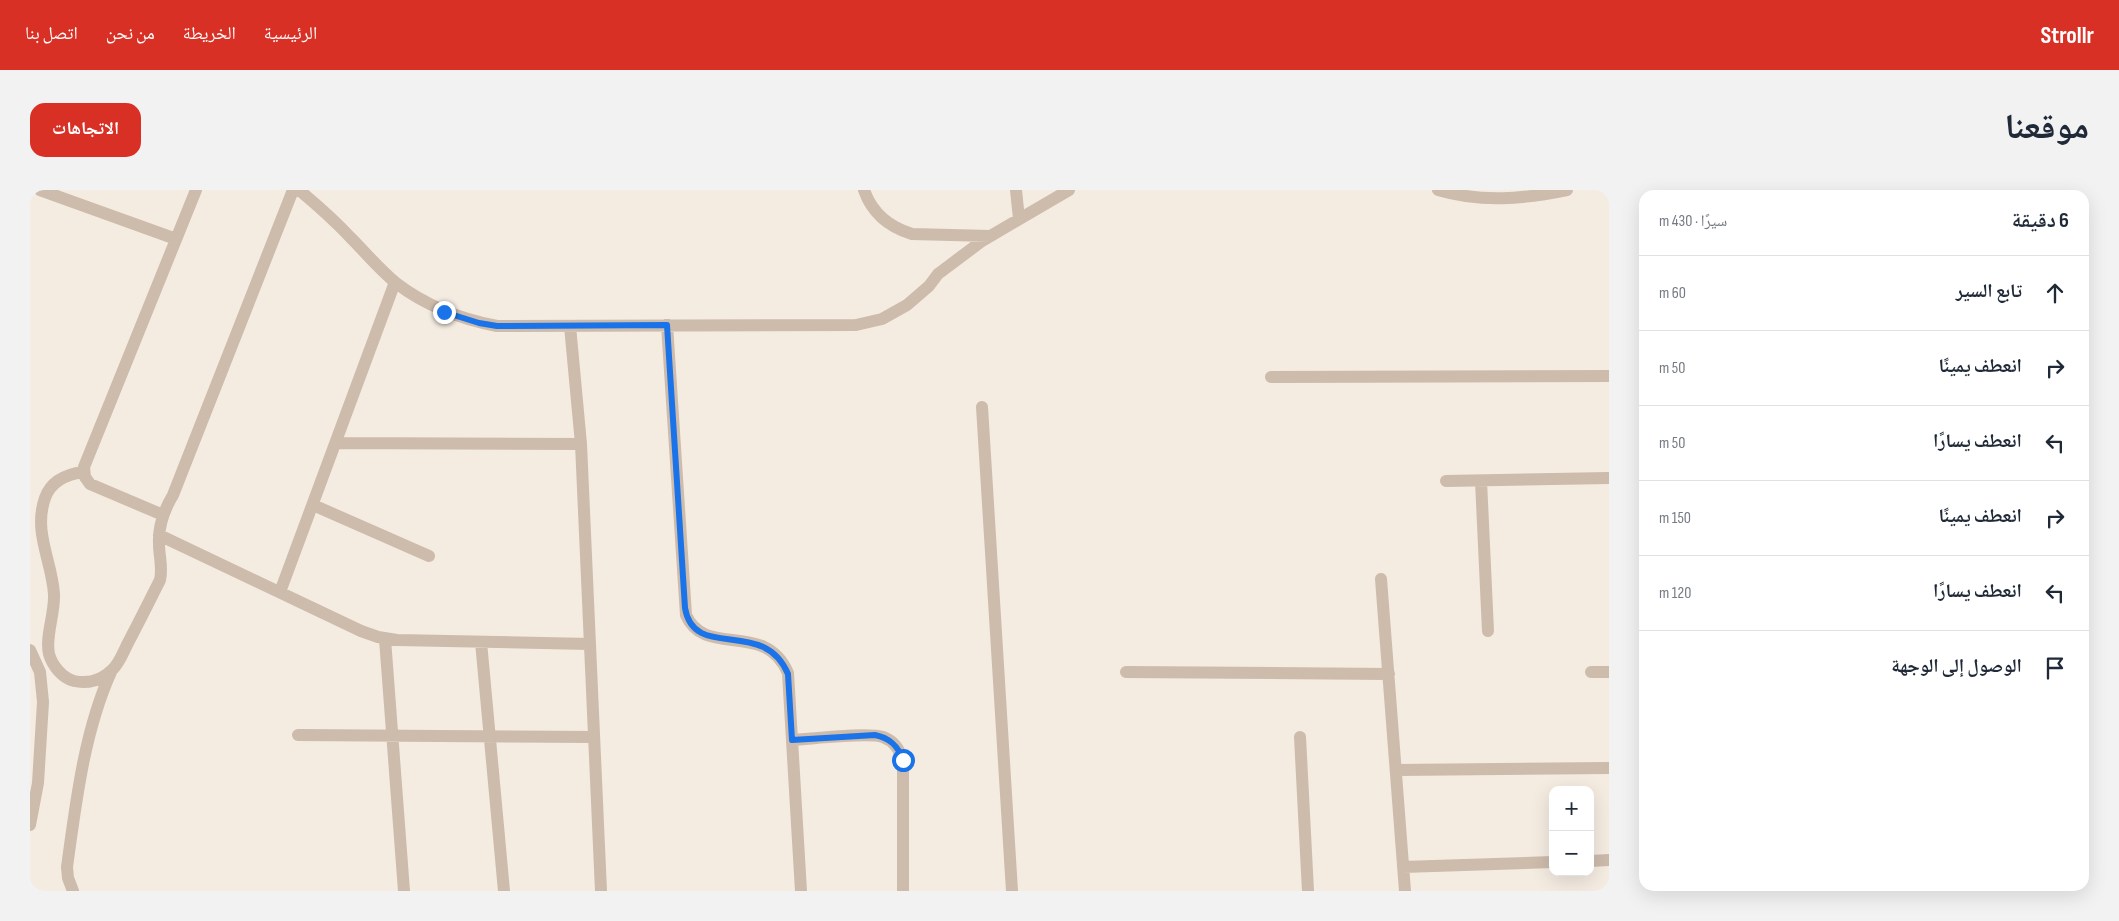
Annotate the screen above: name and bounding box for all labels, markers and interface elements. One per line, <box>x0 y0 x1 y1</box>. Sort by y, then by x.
text: Strollr <box>2040 21 2094 50</box>
text: اتصل بنا <box>25 23 78 44</box>
text: من نحن <box>106 23 155 44</box>
text: الخريطة <box>183 23 236 44</box>
text: الرئيسية <box>264 23 317 44</box>
button: الاتجاهات <box>30 103 141 157</box>
text: موقعنا <box>2004 106 2089 149</box>
text: 6 دقيقة <box>2012 208 2069 233</box>
text: سيرًا · 430 m <box>1659 212 1727 231</box>
icon: ahead <box>2041 279 2069 307</box>
text: تابع السير <box>1956 280 2022 303</box>
text: 60 m <box>1659 284 1686 303</box>
route end <box>433 301 456 324</box>
icon: right <box>2041 354 2069 382</box>
text: انعطف يمينًا <box>1938 355 2022 378</box>
text: 50 m <box>1659 359 1685 378</box>
icon: left <box>2041 429 2069 457</box>
text: انعطف يسارًا <box>1933 430 2022 453</box>
text: 50 m <box>1659 434 1685 453</box>
icon: right <box>2041 504 2069 532</box>
text: انعطف يمينًا <box>1938 505 2022 528</box>
text: 150 m <box>1659 509 1691 528</box>
icon: left <box>2041 579 2069 607</box>
text: انعطف يسارًا <box>1933 580 2022 603</box>
text: 120 m <box>1659 584 1691 603</box>
icon: arrive <box>2041 654 2069 682</box>
text: الوصول إلى الوجهة <box>1891 655 2022 678</box>
route start <box>892 749 915 772</box>
map controls <box>1549 786 1594 876</box>
button: + <box>1549 786 1594 831</box>
button: − <box>1549 831 1594 876</box>

